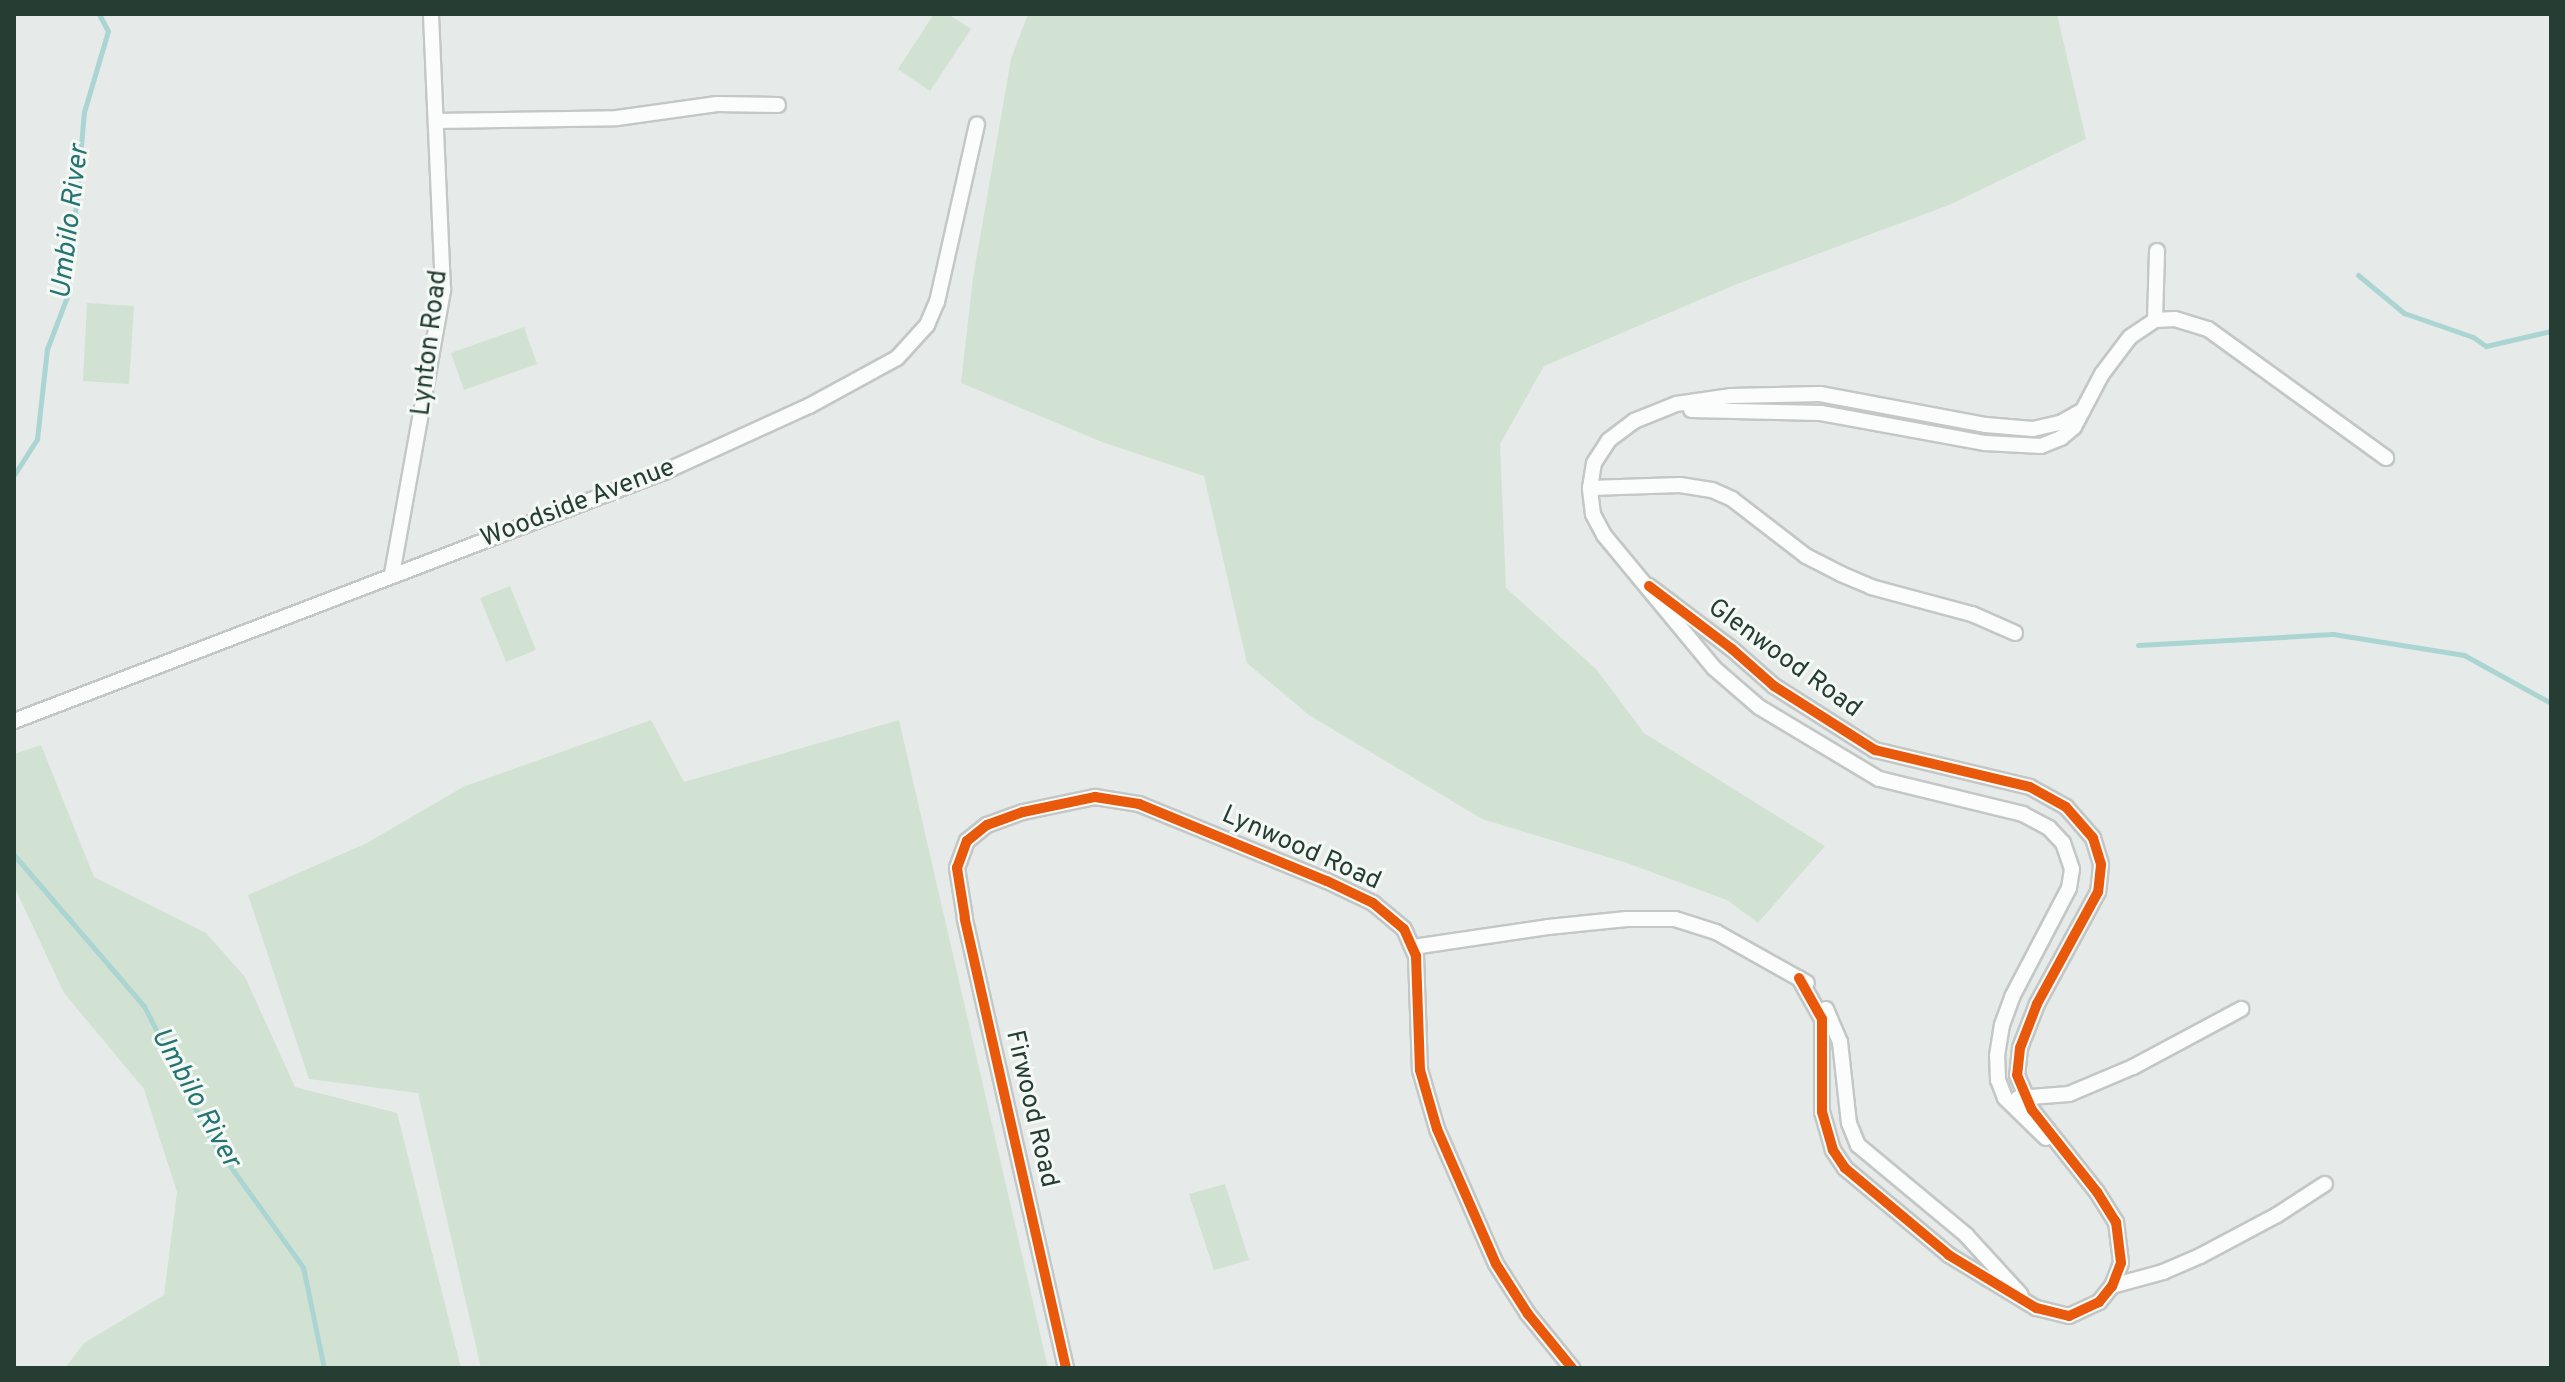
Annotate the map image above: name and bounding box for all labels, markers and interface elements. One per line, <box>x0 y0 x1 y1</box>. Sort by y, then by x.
water label: Umbilo River <box>45 143 97 301</box>
street label: Lynton Road <box>407 268 455 418</box>
street label: Woodside Avenue <box>476 452 680 556</box>
street label: Glenwood Road <box>1701 593 1867 725</box>
street label: Lynwood Road <box>1217 800 1385 898</box>
water label: Umbilo River <box>143 1022 247 1174</box>
street label: Firwood Road <box>998 1027 1064 1191</box>

